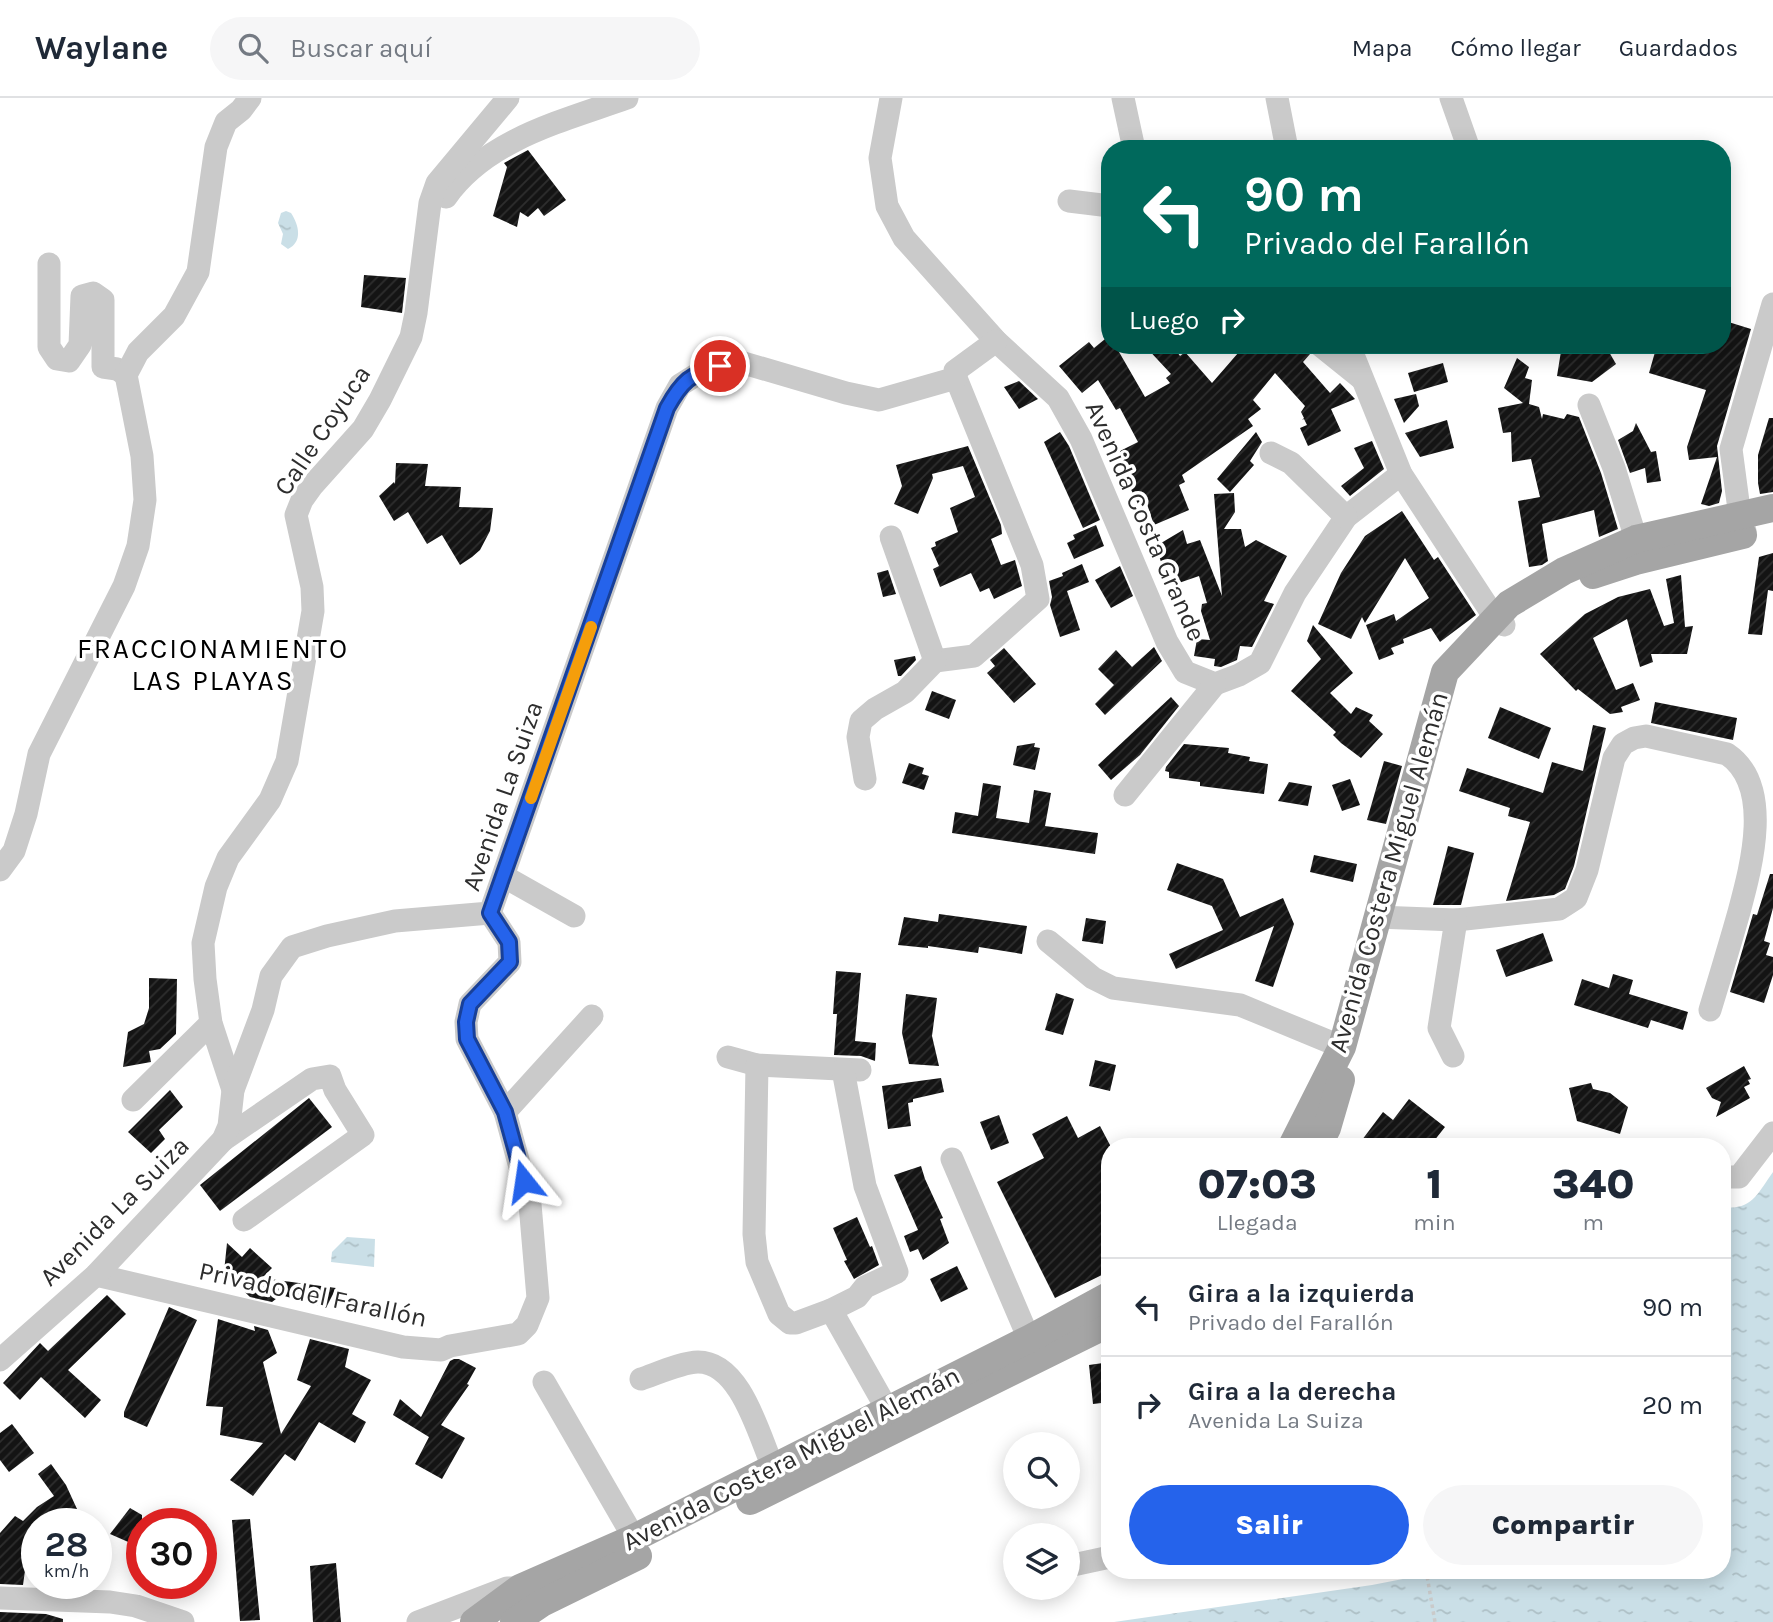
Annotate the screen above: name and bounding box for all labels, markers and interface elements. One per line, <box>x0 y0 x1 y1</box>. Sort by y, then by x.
search box <box>210 17 700 80</box>
text: Waylane <box>35 29 168 67</box>
icon: search <box>234 29 272 67</box>
text: Buscar aquí <box>290 33 432 64</box>
text: Mapa <box>1352 34 1412 62</box>
text: Cómo llegar <box>1450 34 1581 62</box>
text: Guardados <box>1619 34 1738 62</box>
text: 90 m <box>1244 166 1364 223</box>
icon: left <box>1129 168 1220 259</box>
text: Privado del Farallón <box>1244 225 1530 262</box>
icon: right <box>1213 301 1251 339</box>
text: Luego <box>1129 305 1199 336</box>
pin <box>690 336 750 396</box>
icon: arrive <box>701 347 739 385</box>
street label: Calle Coyuca <box>268 359 377 501</box>
street label: Avenida Costa Grande <box>1079 397 1212 646</box>
district label: FRACCIONAMIENTO LAS PLAYAS <box>77 632 349 697</box>
street label: Avenida Costera Miguel Alemán <box>1322 688 1455 1056</box>
street label: Avenida La Suiza <box>455 697 549 895</box>
street label: Avenida La Suiza <box>33 1130 196 1293</box>
position arrow <box>487 1144 561 1218</box>
text: 07:03 <box>1198 1159 1317 1209</box>
text: 1 <box>1426 1159 1443 1209</box>
text: 340 <box>1552 1159 1634 1209</box>
text: Llegada <box>1217 1209 1298 1236</box>
text: min <box>1413 1209 1456 1236</box>
text: m <box>1583 1209 1604 1236</box>
street label: Privado del Farallón <box>196 1255 430 1334</box>
text: Gira a la izquierda <box>1188 1278 1415 1309</box>
icon: left <box>1129 1288 1167 1326</box>
text: 90 m <box>1642 1292 1703 1323</box>
text: Privado del Farallón <box>1188 1309 1394 1336</box>
street label: Avenida Costera Miguel Alemán <box>618 1360 965 1557</box>
text: Gira a la derecha <box>1188 1376 1397 1407</box>
icon: right <box>1129 1386 1167 1424</box>
text: 20 m <box>1642 1390 1703 1421</box>
text: Avenida La Suiza <box>1188 1407 1364 1434</box>
map controls <box>1003 1432 1080 1600</box>
button: search <box>1003 1432 1080 1509</box>
button: Salir <box>1129 1485 1409 1565</box>
button: Compartir <box>1423 1485 1703 1565</box>
speed limit sign: 30 <box>126 1508 217 1599</box>
button: layers <box>1003 1523 1080 1600</box>
text: 28 <box>45 1524 88 1565</box>
text: km/h <box>44 1560 89 1582</box>

